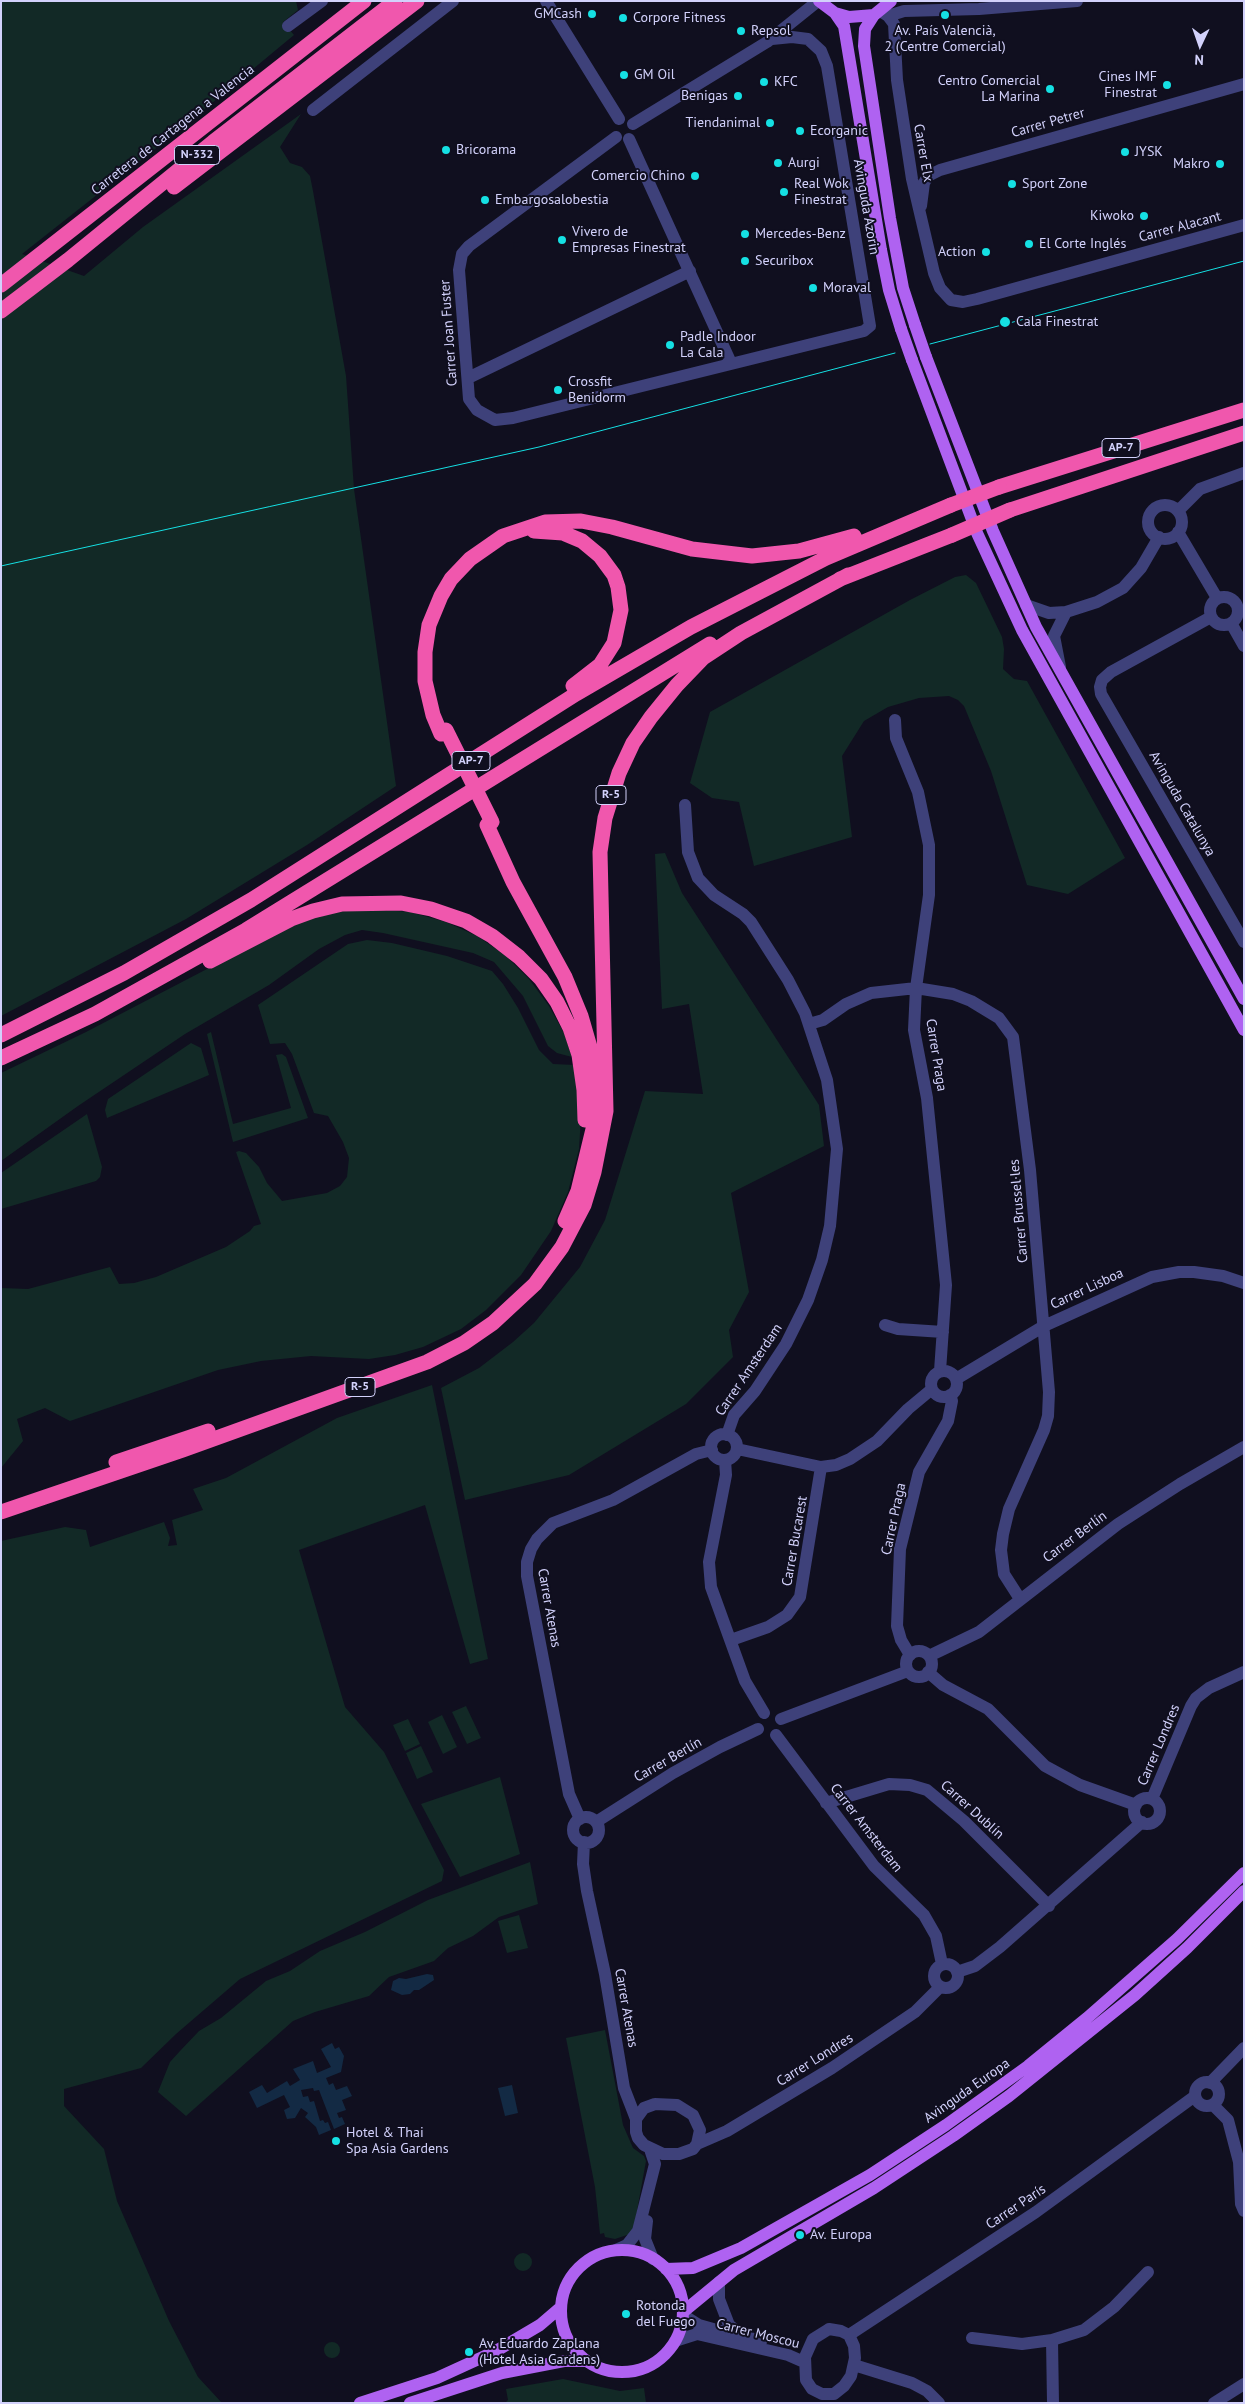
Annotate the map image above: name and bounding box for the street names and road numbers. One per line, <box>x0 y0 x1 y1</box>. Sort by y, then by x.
street label: Carretera de Cartagena a Valencia <box>88 61 258 199</box>
street label: Carrer Petrer <box>1009 105 1087 141</box>
street label: Carrer Elx <box>910 123 936 183</box>
road number: N-332 <box>174 146 220 164</box>
street label: Avinguda Azorin <box>849 158 883 256</box>
street label: Carrer Alacant <box>1137 208 1223 246</box>
street label: Carrer Joan Fuster <box>437 279 461 387</box>
road number: AP-7 <box>1102 438 1140 458</box>
street label: Avinguda Catalunya <box>1145 749 1219 859</box>
road number: AP-7 <box>452 751 490 770</box>
road number: R-5 <box>596 786 626 804</box>
street label: Carrer Praga <box>922 1017 950 1093</box>
street label: Carrer Brussel·les <box>1006 1158 1032 1264</box>
street label: Carrer Lisboa <box>1048 1265 1126 1313</box>
street label: Carrer Amsterdam <box>712 1321 786 1419</box>
road number: R-5 <box>345 1378 375 1396</box>
street label: Carrer Praga <box>878 1481 910 1557</box>
street label: Carrer Bucarest <box>779 1495 811 1587</box>
street label: Carrer Berlín <box>1040 1508 1110 1566</box>
street label: Carrer Atenas <box>534 1567 564 1649</box>
street label: Carrer Londres <box>1134 1702 1184 1788</box>
street label: Carrer Berlín <box>631 1734 705 1786</box>
street label: Carrer Dublín <box>937 1777 1007 1843</box>
street label: Carrer Amsterdam <box>826 1780 906 1876</box>
street label: Carrer Atenas <box>611 1967 641 2049</box>
street label: Carrer Londres <box>774 2030 856 2090</box>
street label: Avinguda Europa <box>921 2055 1013 2127</box>
street label: Carrer París <box>983 2181 1049 2233</box>
street label: Carrer Moscou <box>715 2316 801 2352</box>

